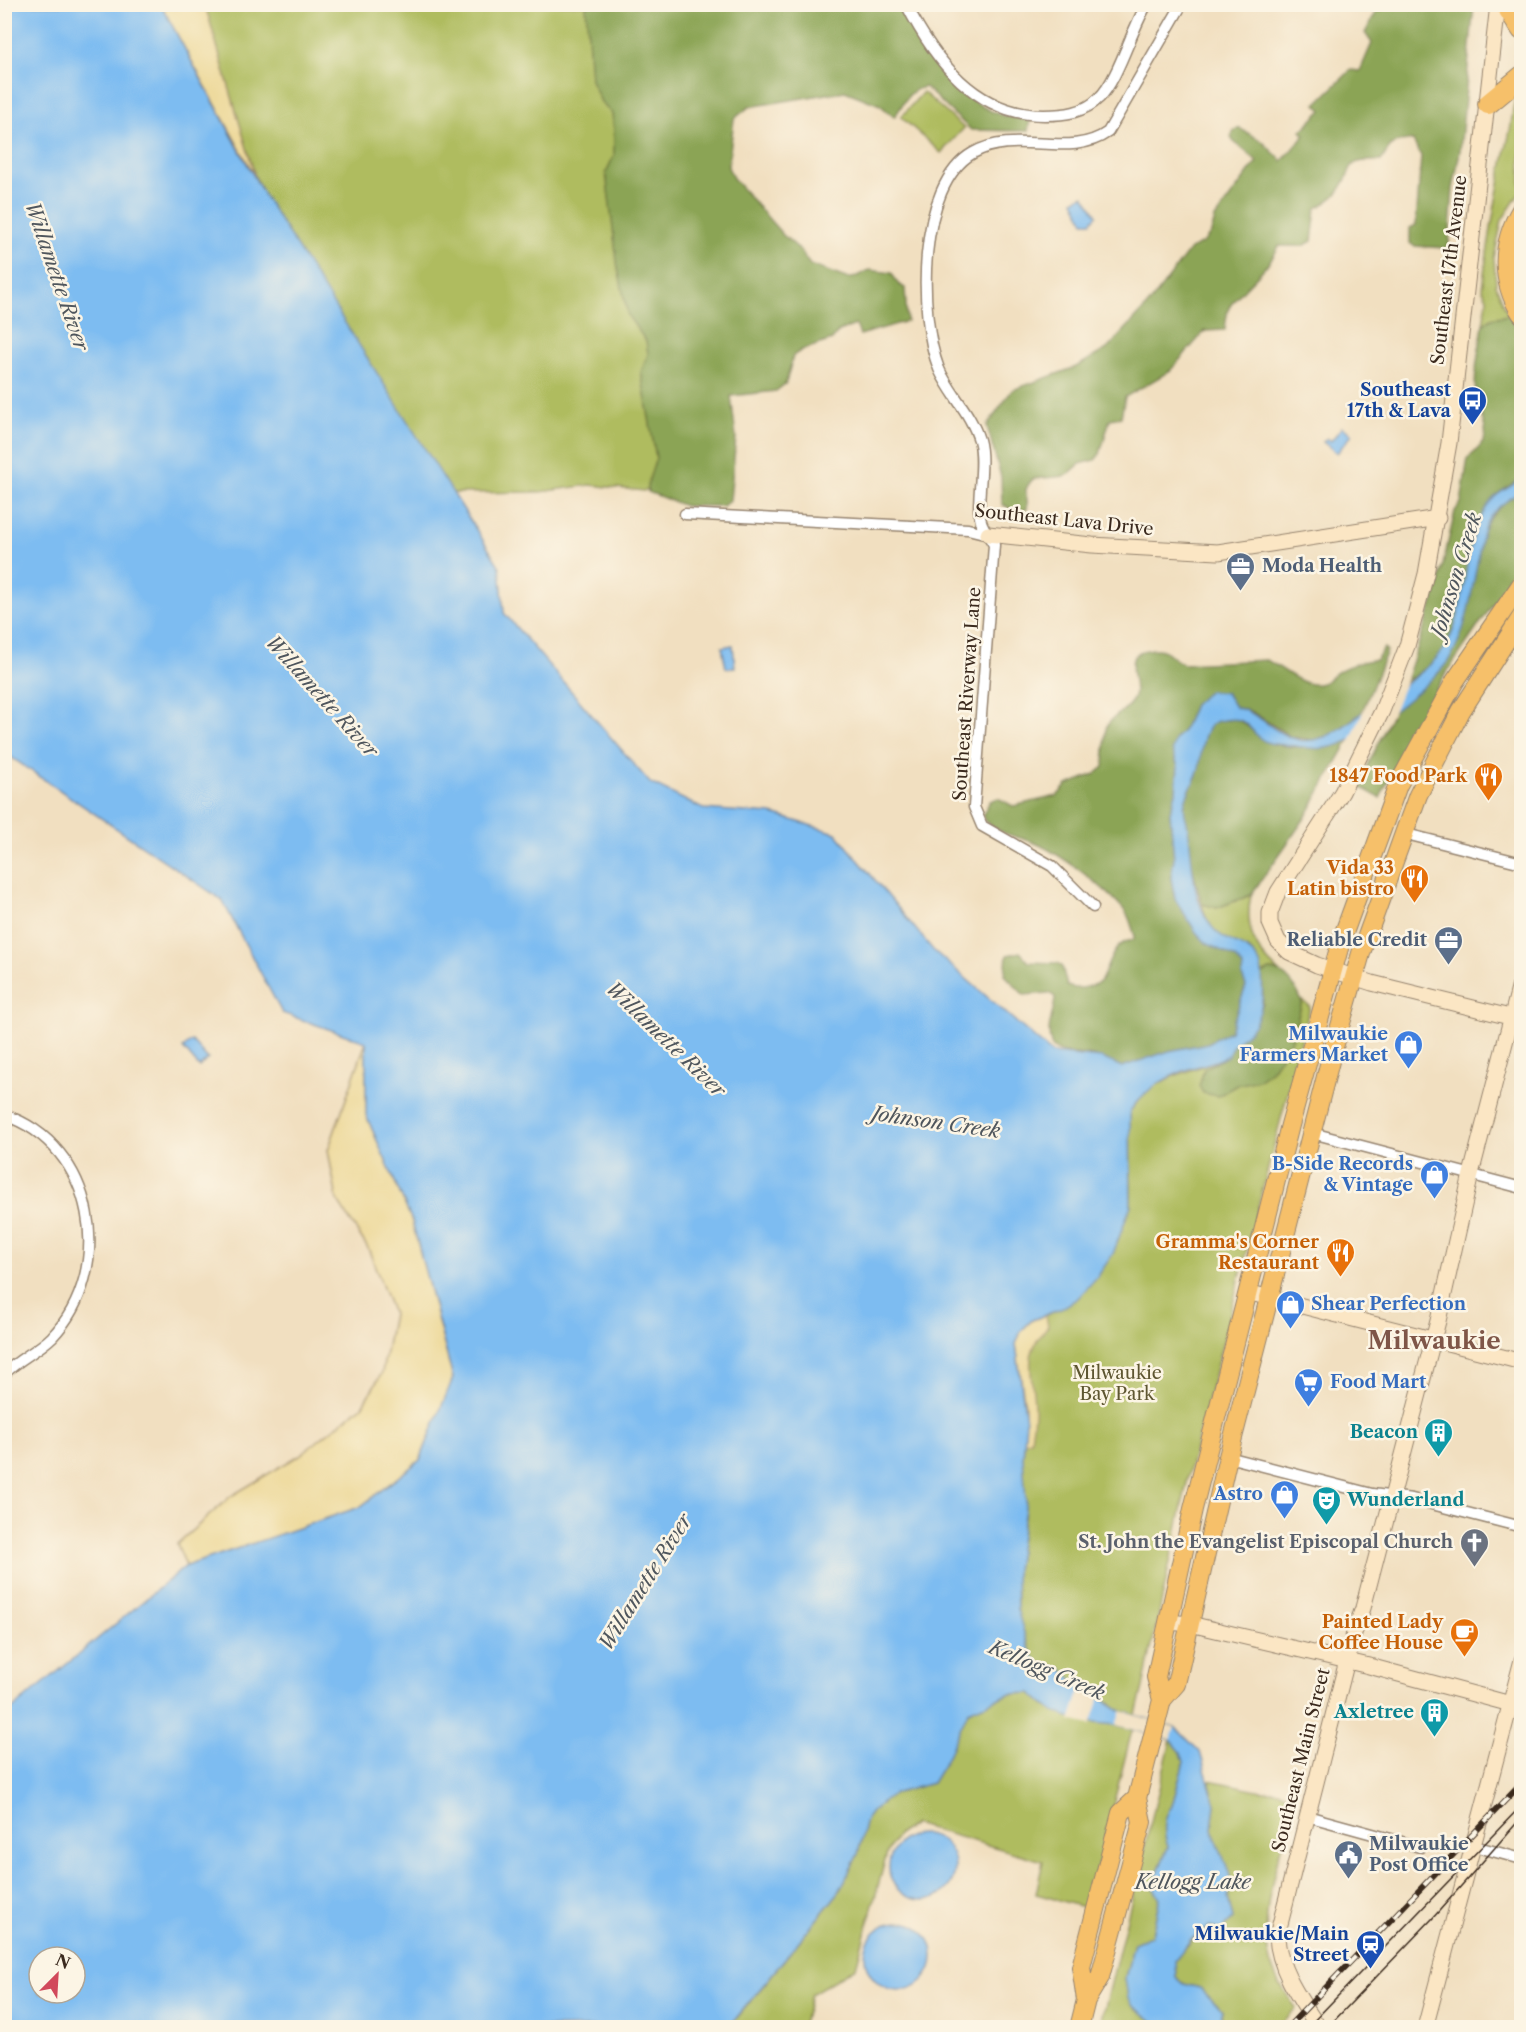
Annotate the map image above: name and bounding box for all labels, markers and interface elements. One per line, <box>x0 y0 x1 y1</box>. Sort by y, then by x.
street label: Southeast 17th Avenue <box>1426 174 1472 366</box>
water label: Willamette River <box>20 198 94 355</box>
place label: Southeast 17th & Lava <box>1347 379 1452 422</box>
bus stop icon: Southeast 17th & Lava <box>1456 384 1488 426</box>
street label: Southeast Lava Drive <box>973 500 1155 540</box>
water label: Johnson Creek <box>1424 509 1487 646</box>
office icon: Moda Health <box>1225 550 1257 592</box>
place label: Moda Health <box>1262 555 1383 577</box>
street label: Southeast Riverway Lane <box>949 586 985 802</box>
water label: Willamette River <box>261 630 384 763</box>
restaurant icon: 1847 Food Park <box>1472 760 1504 802</box>
place label: 1847 Food Park <box>1329 765 1468 787</box>
place label: Vida 33 Latin bistro <box>1287 857 1394 900</box>
restaurant icon: Vida 33 Latin bistro <box>1399 862 1431 904</box>
office icon: Reliable Credit <box>1432 924 1464 966</box>
place label: Reliable Credit <box>1287 929 1428 951</box>
water label: Willamette River <box>601 976 732 1103</box>
place label: Milwaukie Farmers Market <box>1239 1023 1389 1066</box>
shop icon: Milwaukie Farmers Market <box>1393 1028 1425 1070</box>
water label: Johnson Creek <box>864 1100 1002 1143</box>
place label: B-Side Records & Vintage <box>1272 1153 1413 1196</box>
shop icon: B-Side Records & Vintage <box>1418 1158 1450 1200</box>
place label: Gramma's Corner Restaurant <box>1155 1231 1320 1274</box>
restaurant icon: Gramma's Corner Restaurant <box>1324 1236 1356 1278</box>
shop icon: Shear Perfection <box>1274 1288 1306 1330</box>
place label: Shear Perfection <box>1311 1293 1467 1315</box>
district label: Milwaukie <box>1367 1326 1501 1355</box>
park label: Milwaukie Bay Park <box>1072 1362 1162 1405</box>
supermarket icon: Food Mart <box>1293 1366 1325 1408</box>
place label: Food Mart <box>1330 1371 1427 1393</box>
building icon: Beacon <box>1423 1416 1455 1458</box>
place label: Beacon <box>1350 1421 1419 1443</box>
shop icon: Astro <box>1268 1478 1300 1520</box>
place label: Astro <box>1213 1483 1263 1505</box>
theatre icon: Wunderland <box>1310 1484 1342 1526</box>
place label: Wunderland <box>1346 1489 1464 1511</box>
water label: Willamette River <box>593 1508 698 1655</box>
church icon: St. John the Evangelist Episcopal Church <box>1458 1526 1490 1568</box>
place label: St. John the Evangelist Episcopal Church <box>1078 1531 1454 1553</box>
place label: Painted Lady Coffee House <box>1319 1611 1444 1654</box>
cafe icon: Painted Lady Coffee House <box>1448 1616 1480 1658</box>
water label: Kellogg Creek <box>984 1634 1109 1705</box>
street label: Southeast Main Street <box>1267 1665 1335 1854</box>
building icon: Axletree <box>1419 1696 1451 1738</box>
place label: Axletree <box>1333 1701 1414 1723</box>
place label: Milwaukie Post Office <box>1369 1833 1469 1876</box>
public building icon: Milwaukie Post Office <box>1332 1838 1364 1880</box>
water label: Kellogg Lake <box>1133 1870 1252 1894</box>
place label: Milwaukie/Main Street <box>1194 1923 1350 1966</box>
station icon: Milwaukie/Main Street <box>1354 1928 1386 1970</box>
north arrow <box>27 1945 87 2005</box>
text: N <box>53 1949 74 1973</box>

